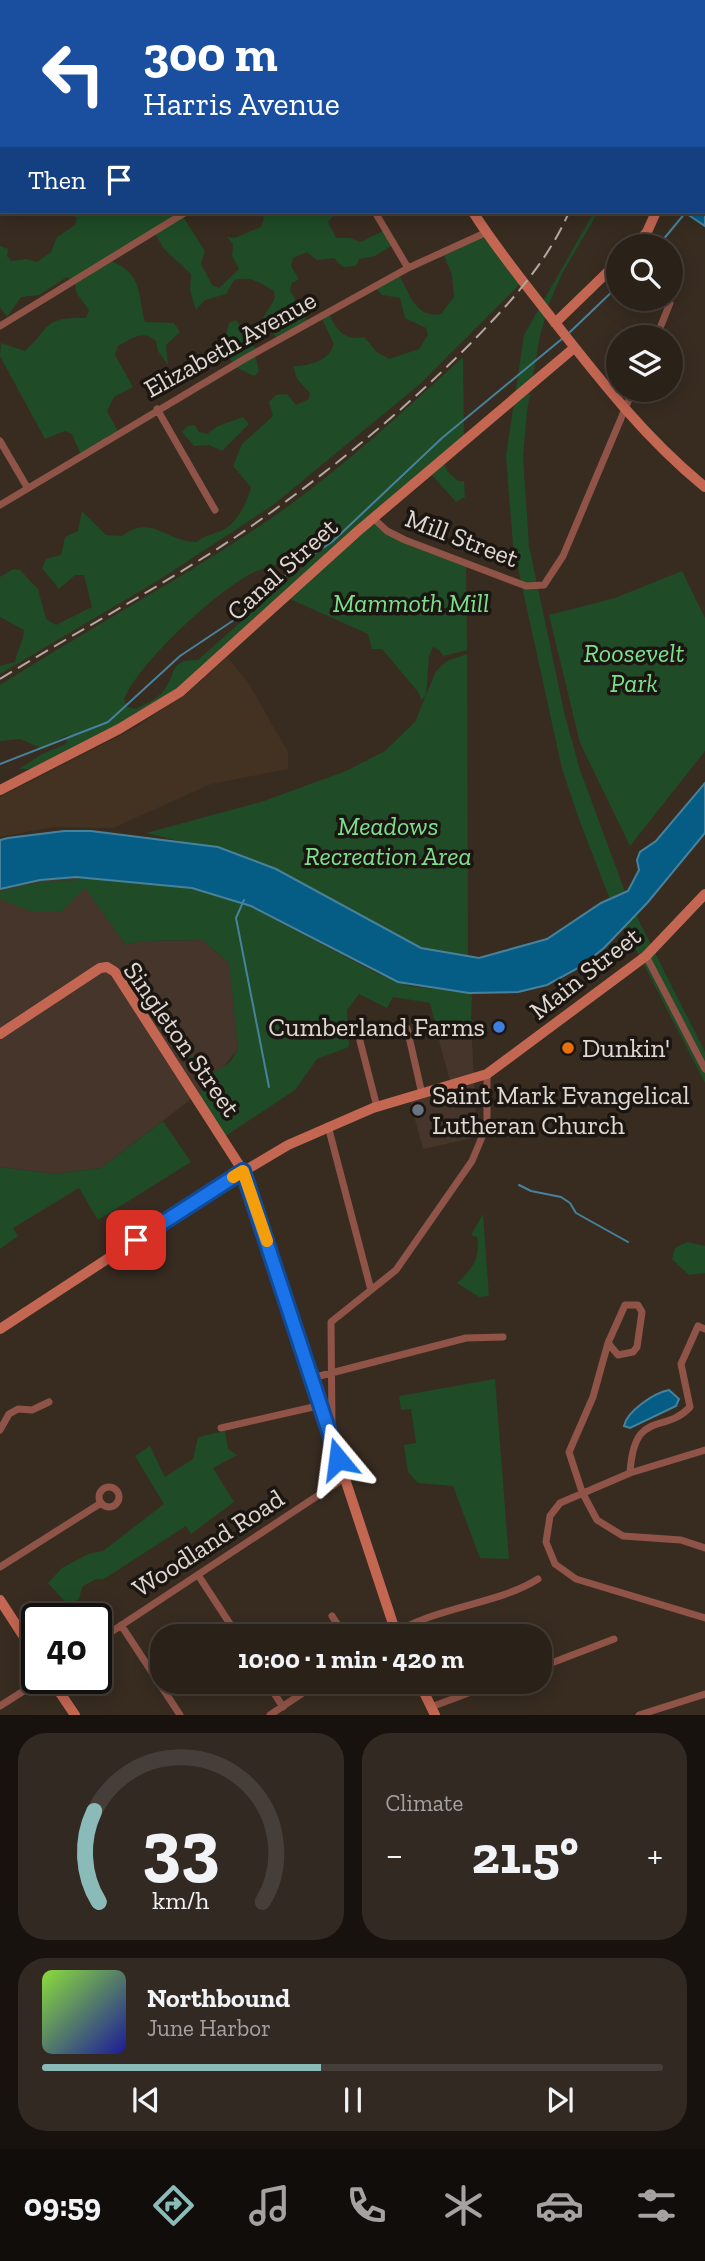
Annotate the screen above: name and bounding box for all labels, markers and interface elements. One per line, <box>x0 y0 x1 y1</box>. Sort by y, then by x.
text: 300 m <box>143 25 278 84</box>
icon: left <box>28 28 119 119</box>
text: Harris Avenue <box>143 85 340 123</box>
icon: arrive <box>100 161 138 199</box>
text: Then <box>28 164 86 196</box>
map controls <box>606 234 683 402</box>
button: search <box>606 234 683 311</box>
street label: Elizabeth Avenue <box>138 284 322 404</box>
button: layers <box>606 325 683 402</box>
street label: Mill Street <box>401 502 523 574</box>
street label: Canal Street <box>220 511 344 627</box>
park label: Mammoth Mill <box>333 587 489 619</box>
park label: Roosevelt Park <box>584 637 685 699</box>
park label: Meadows Recreation Area <box>304 810 472 872</box>
street label: Main Street <box>523 920 647 1026</box>
street label: Singleton Street <box>117 955 247 1123</box>
place label: Cumberland Farms <box>268 1011 485 1043</box>
marker: Cumberland Farms <box>491 1019 507 1035</box>
place label: Dunkin' <box>582 1032 670 1064</box>
marker: Dunkin' <box>560 1040 576 1056</box>
place label: Saint Mark Evangelical Lutheran Church <box>432 1079 690 1141</box>
marker: Saint Mark Evangelical Lutheran Church <box>410 1102 426 1118</box>
pin <box>106 1210 166 1270</box>
icon: arrive <box>117 1221 155 1259</box>
position arrow <box>301 1422 375 1496</box>
street label: Woodland Road <box>126 1482 290 1604</box>
speed limit sign: 40 <box>21 1603 112 1694</box>
text: 10:00 · 1 min · 420 m <box>238 1643 464 1675</box>
text: Climate <box>386 1789 463 1817</box>
text: 33 <box>142 1804 220 1892</box>
text: 21.5° <box>472 1824 579 1886</box>
text: − <box>386 1832 403 1878</box>
text: + <box>647 1832 663 1878</box>
text: km/h <box>152 1885 209 1915</box>
text: Northbound <box>147 1982 290 2014</box>
text: June Harbor <box>147 2014 271 2042</box>
icon: previous <box>127 2081 165 2119</box>
icon: pause <box>334 2081 372 2119</box>
icon: next <box>541 2081 579 2119</box>
icon: directions <box>149 2181 198 2230</box>
icon: music <box>245 2181 294 2230</box>
icon: phone <box>342 2181 391 2230</box>
icon: climate <box>439 2181 488 2230</box>
icon: car <box>535 2181 584 2230</box>
icon: filters <box>632 2181 681 2230</box>
text: 09:59 <box>24 2186 101 2224</box>

